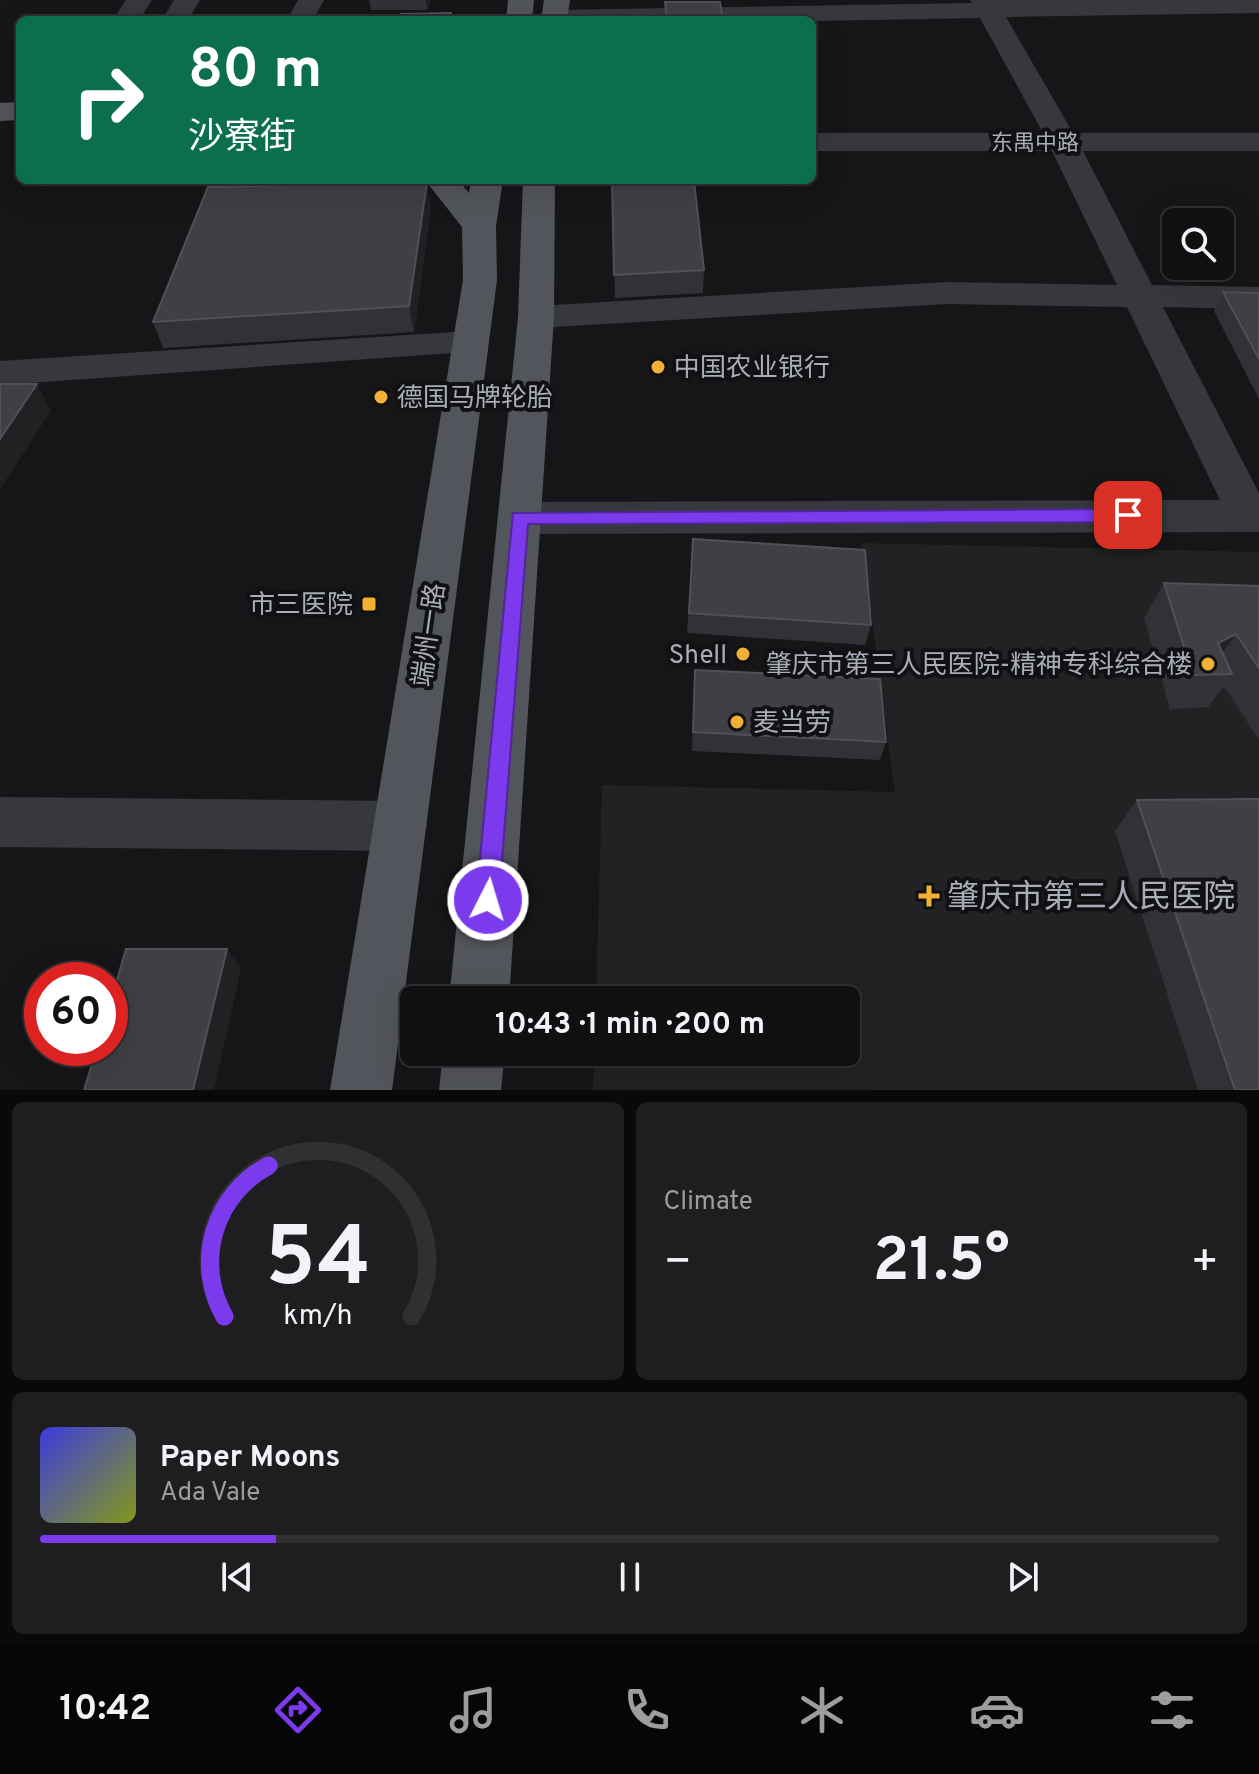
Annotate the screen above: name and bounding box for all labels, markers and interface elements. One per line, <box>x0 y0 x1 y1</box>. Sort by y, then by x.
text: 80 m <box>188 37 322 107</box>
icon: right <box>56 48 160 152</box>
text: 沙寮街 <box>188 116 296 162</box>
street label: 东禺中路 <box>991 131 1079 158</box>
map controls <box>1162 208 1234 280</box>
button: search <box>1162 208 1234 280</box>
place label: 中国农业银行 <box>674 353 830 386</box>
marker: 中国农业银行 <box>649 358 667 376</box>
place label: 德国马牌轮胎 <box>397 383 553 416</box>
marker: 德国马牌轮胎 <box>372 388 390 406</box>
pin <box>1094 481 1162 549</box>
icon: arrive <box>1106 493 1150 537</box>
street label: 端州一路 <box>407 582 454 689</box>
place label: 市三医院 <box>249 590 353 623</box>
marker: 市三医院 <box>360 595 378 613</box>
place label: Shell <box>669 640 727 673</box>
marker: Shell <box>734 645 752 663</box>
place label: 肇庆市第三人民医院-精神专科综合楼 <box>766 650 1192 683</box>
marker: 肇庆市第三人民医院-精神专科综合楼 <box>1199 655 1217 673</box>
place label: 麦当劳 <box>753 708 831 741</box>
marker: 麦当劳 <box>728 713 746 731</box>
position arrow <box>446 858 530 942</box>
place label: 肇庆市第三人民医院 <box>947 879 1235 919</box>
marker: 肇庆市第三人民医院 <box>918 885 940 907</box>
speed limit sign: 60 <box>24 962 128 1066</box>
text: 10:43 · 1 min · 200 m <box>495 1007 765 1044</box>
text: Climate <box>664 1186 753 1219</box>
text: 54 <box>265 1210 371 1315</box>
text: 21.5° <box>873 1226 1010 1302</box>
text: − <box>664 1236 692 1292</box>
text: + <box>1191 1236 1219 1292</box>
text: km/h <box>283 1299 352 1335</box>
text: Paper Moons <box>160 1440 340 1477</box>
text: Ada Vale <box>160 1477 260 1510</box>
icon: previous <box>215 1555 259 1599</box>
icon: pause <box>608 1555 652 1599</box>
icon: next <box>1001 1555 1045 1599</box>
icon: directions <box>270 1682 326 1738</box>
icon: music <box>445 1682 501 1738</box>
icon: phone <box>619 1682 675 1738</box>
icon: climate <box>794 1682 850 1738</box>
icon: car <box>969 1682 1025 1738</box>
icon: filters <box>1144 1682 1200 1738</box>
text: 10:42 <box>59 1687 151 1733</box>

